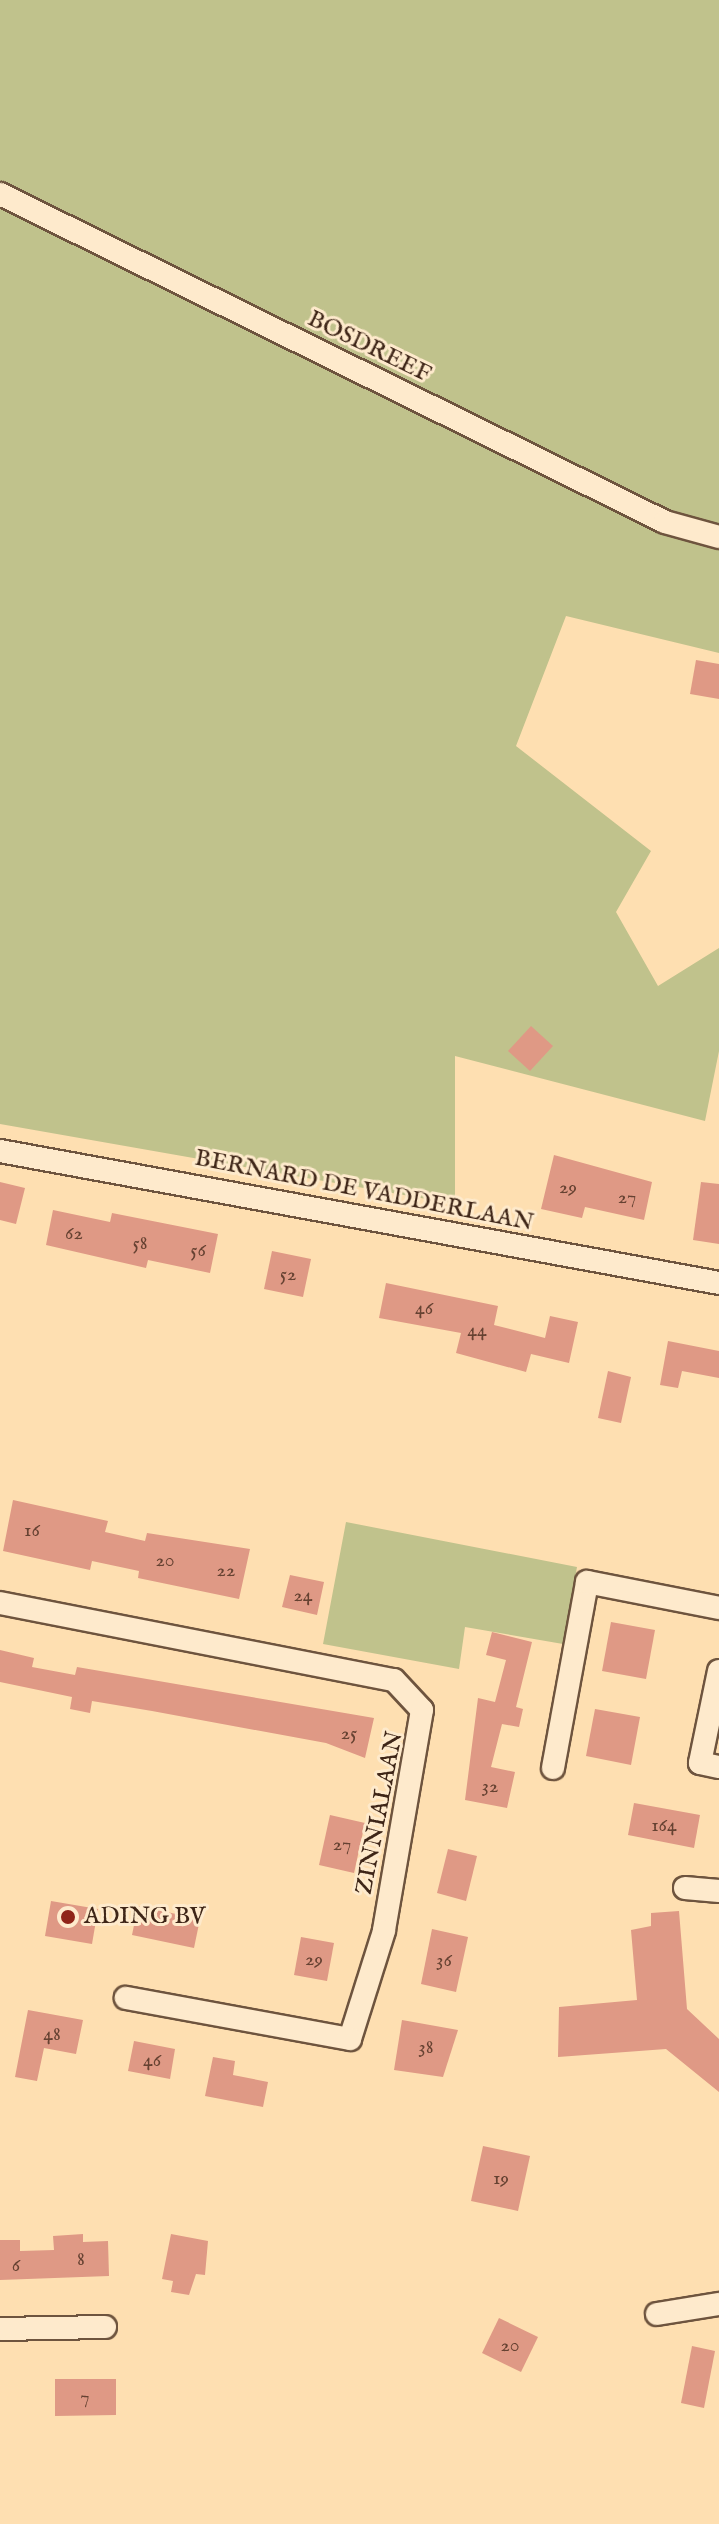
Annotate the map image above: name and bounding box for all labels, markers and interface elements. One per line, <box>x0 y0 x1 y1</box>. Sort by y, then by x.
street label: BOSDREEF <box>303 305 435 389</box>
street label: BERNARD DE VADDERLAAN <box>192 1144 536 1238</box>
house number: 29 <box>559 1175 577 1199</box>
house number: 27 <box>618 1185 636 1209</box>
house number: 62 <box>65 1221 83 1245</box>
house number: 58 <box>132 1231 148 1255</box>
house number: 56 <box>190 1238 206 1262</box>
house number: 52 <box>280 1262 296 1286</box>
house number: 46 <box>415 1296 433 1320</box>
house number: 44 <box>467 1318 487 1342</box>
house number: 16 <box>24 1518 40 1542</box>
house number: 20 <box>155 1548 175 1572</box>
house number: 22 <box>217 1558 235 1582</box>
house number: 24 <box>293 1583 313 1607</box>
house number: 25 <box>341 1721 357 1745</box>
street label: ZINNIALAAN <box>350 1729 410 1897</box>
house number: 32 <box>482 1774 498 1798</box>
house number: 164 <box>651 1813 677 1837</box>
house number: 27 <box>333 1832 351 1856</box>
place label: ADING BV <box>84 1903 206 1931</box>
marker: ADING BV <box>59 1908 77 1926</box>
house number: 29 <box>305 1947 323 1971</box>
house number: 36 <box>436 1948 452 1972</box>
house number: 48 <box>43 2022 61 2046</box>
house number: 38 <box>418 2035 434 2059</box>
house number: 46 <box>143 2048 161 2072</box>
house number: 19 <box>493 2166 509 2190</box>
house number: 8 <box>77 2247 85 2271</box>
house number: 6 <box>12 2253 20 2277</box>
house number: 20 <box>500 2333 520 2357</box>
house number: 7 <box>80 2385 90 2409</box>

